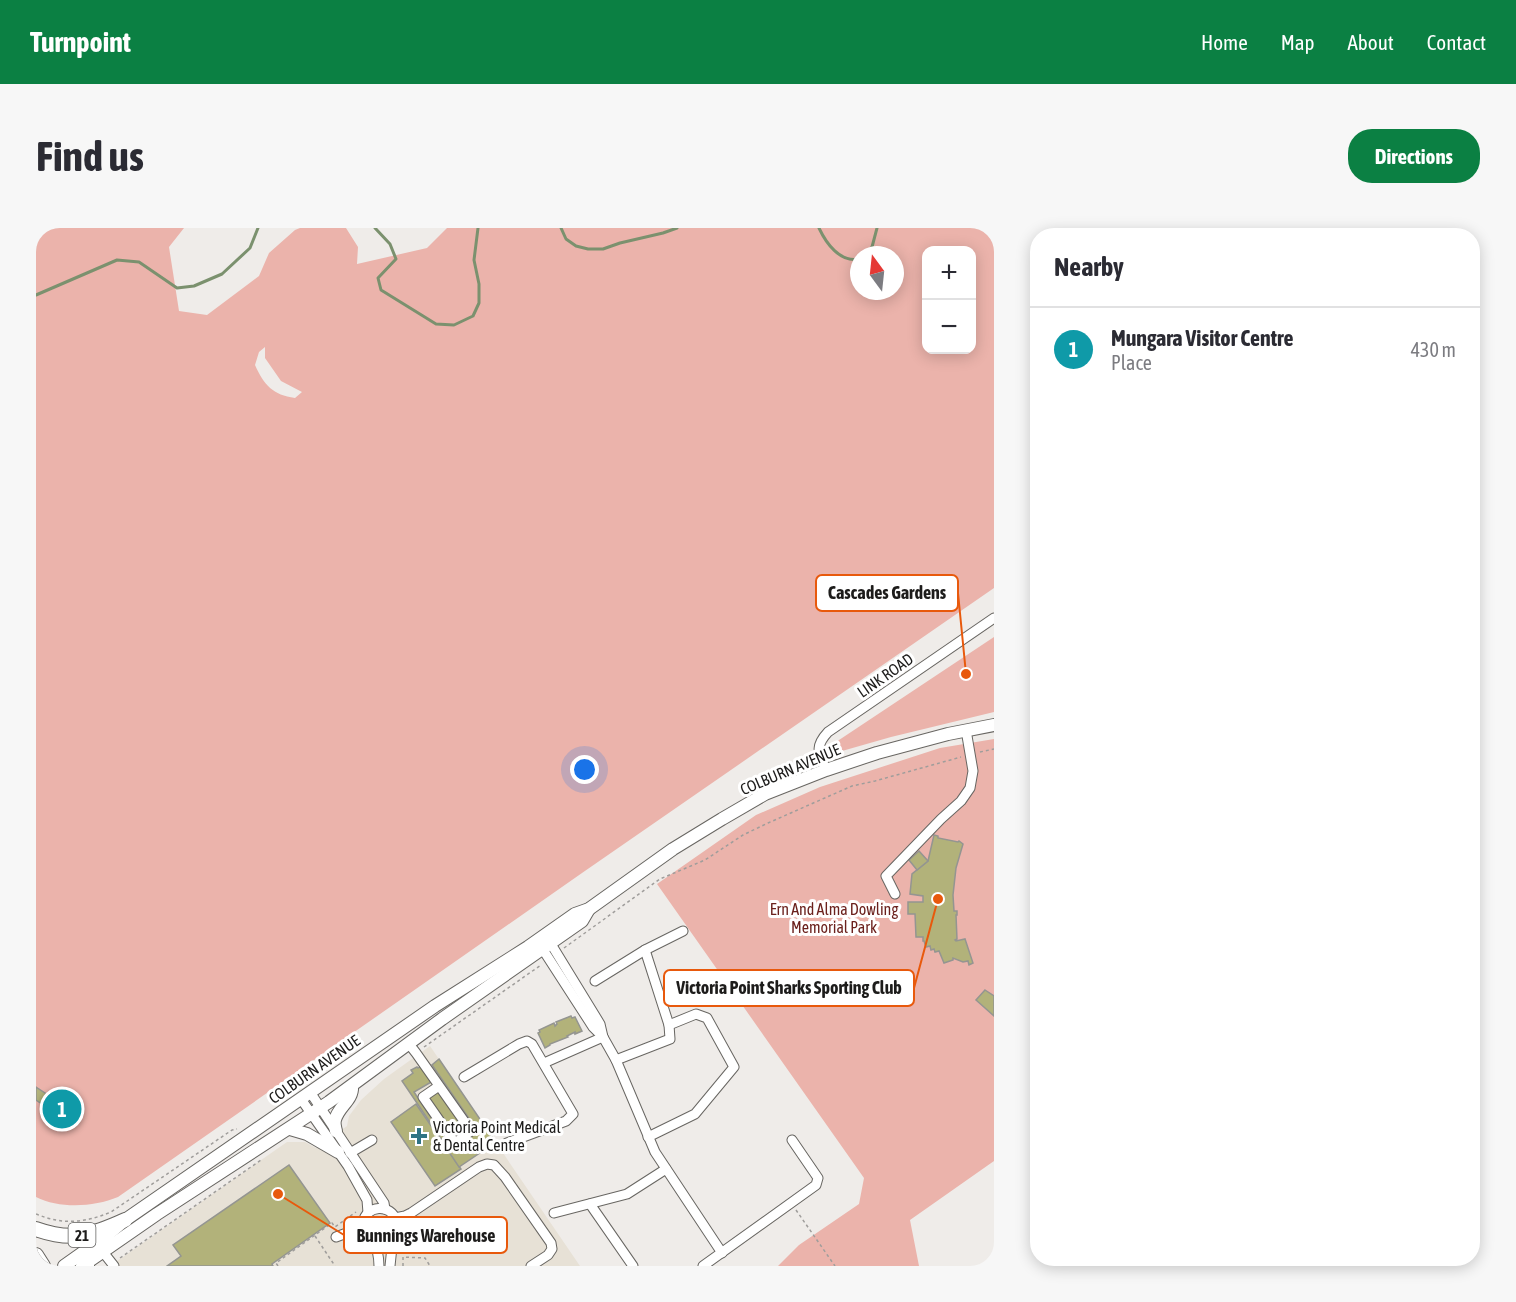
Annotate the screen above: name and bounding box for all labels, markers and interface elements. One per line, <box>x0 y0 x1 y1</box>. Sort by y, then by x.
text: Turnpoint <box>30 26 131 58</box>
text: Home <box>1201 30 1248 54</box>
text: Map <box>1281 30 1315 54</box>
text: About <box>1348 30 1394 54</box>
text: Contact <box>1427 30 1486 54</box>
button: Directions <box>1348 129 1480 183</box>
text: Find us <box>36 132 144 180</box>
north arrow <box>850 246 904 300</box>
map controls <box>922 246 976 354</box>
button: + <box>922 246 976 300</box>
text: Nearby <box>1054 252 1124 282</box>
button: − <box>922 300 976 354</box>
text: Mungara Visitor Centre <box>1111 325 1294 351</box>
text: 1 <box>1069 338 1078 361</box>
text: 430 m <box>1411 338 1456 361</box>
text: Place <box>1111 351 1152 374</box>
callout: Cascades Gardens <box>816 575 958 611</box>
text: Cascades Gardens <box>828 582 947 603</box>
street label: LINK ROAD <box>854 649 916 701</box>
street label: COLBURN AVENUE <box>737 740 843 798</box>
your location <box>570 755 599 784</box>
park label: Ern And Alma Dowling Memorial Park <box>770 900 898 936</box>
callout: Victoria Point Sharks Sporting Club <box>664 970 914 1006</box>
text: Victoria Point Sharks Sporting Club <box>675 977 902 998</box>
street label: COLBURN AVENUE <box>265 1031 363 1107</box>
pin: 1 <box>42 1086 82 1132</box>
place label: Victoria Point Medical & Dental Centre <box>433 1118 561 1154</box>
marker: Victoria Point Medical & Dental Centre <box>410 1127 428 1145</box>
callout: Bunnings Warehouse <box>344 1217 507 1253</box>
road number: 21 <box>68 1223 96 1247</box>
text: Bunnings Warehouse <box>357 1225 495 1246</box>

